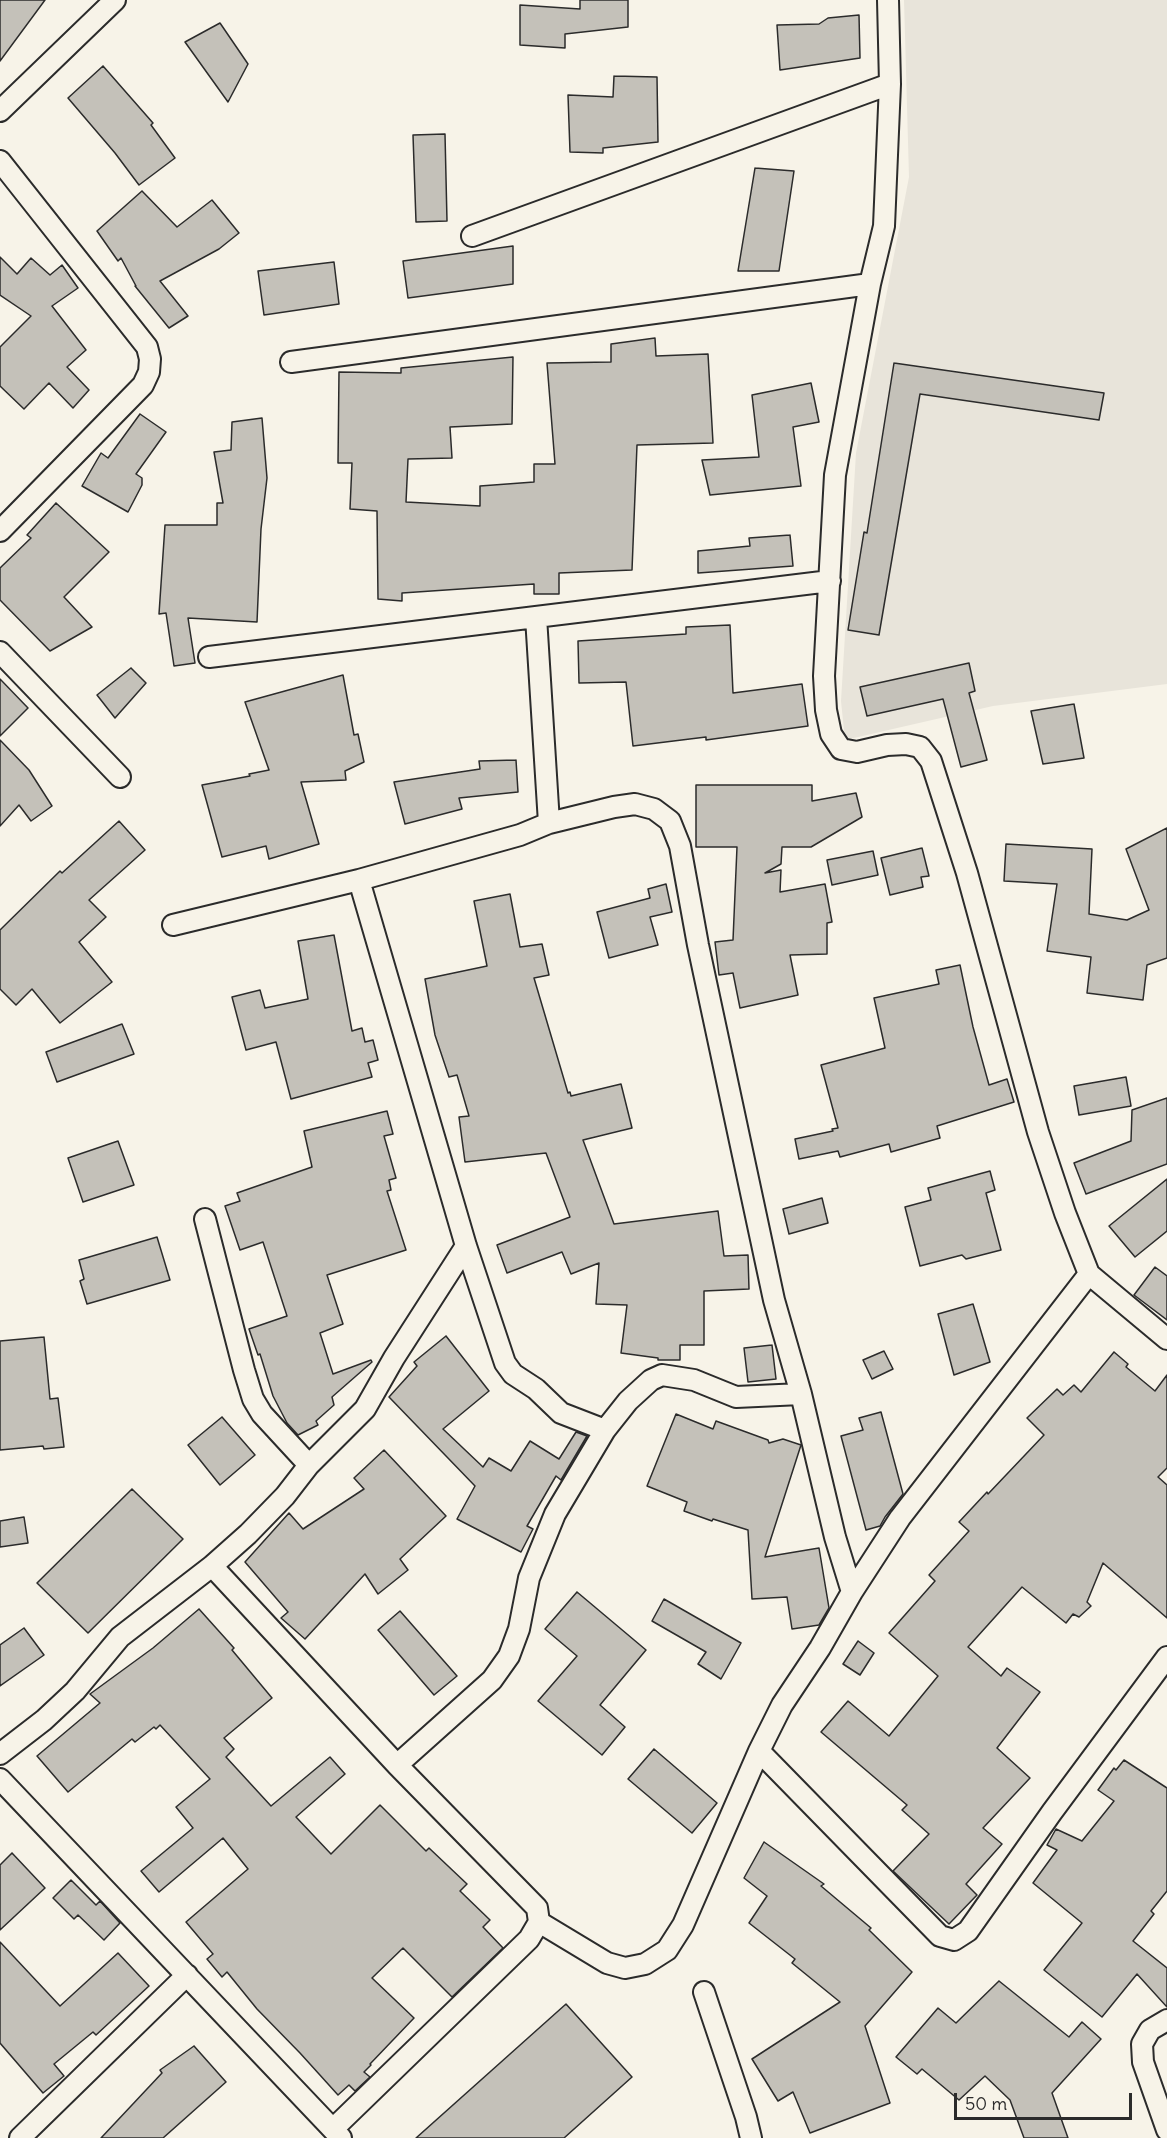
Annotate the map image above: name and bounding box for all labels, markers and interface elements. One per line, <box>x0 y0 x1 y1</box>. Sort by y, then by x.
scale bar <box>957 2081 1136 2119</box>
text: 50 m <box>965 2092 1007 2115</box>

